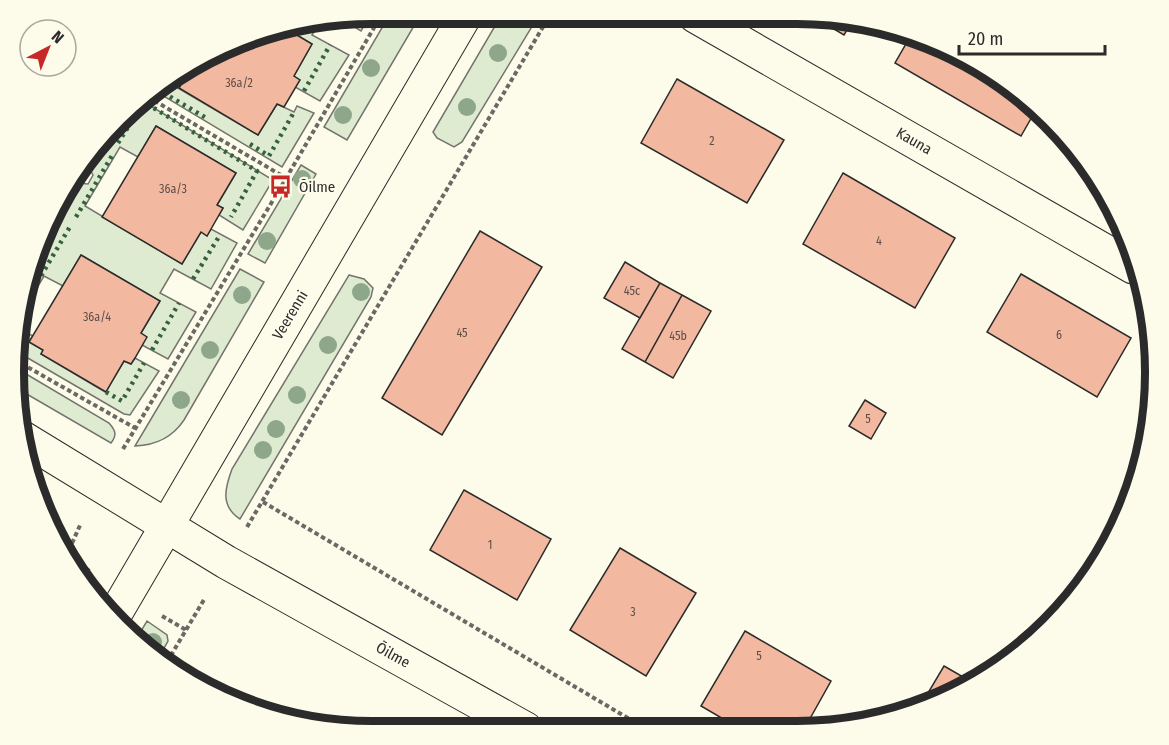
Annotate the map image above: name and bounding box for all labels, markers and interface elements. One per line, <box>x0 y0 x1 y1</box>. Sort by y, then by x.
north arrow <box>18 18 78 78</box>
scale bar <box>959 18 1104 56</box>
text: N <box>48 27 68 47</box>
text: 20 m <box>968 28 1003 50</box>
house number: 36a/2 <box>225 76 253 90</box>
street label: Kauna <box>893 124 935 158</box>
house number: 2 <box>709 134 715 148</box>
bus stop icon: Õilme <box>268 174 294 200</box>
place label: Õilme <box>299 178 335 196</box>
house number: 36a/3 <box>159 182 187 196</box>
house number: 4 <box>876 234 882 248</box>
house number: 45c <box>624 284 640 298</box>
street label: Veerenni <box>268 287 312 343</box>
house number: 36a/4 <box>83 310 111 324</box>
house number: 45 <box>456 326 468 340</box>
house number: 6 <box>1056 328 1062 342</box>
house number: 45b <box>669 329 687 343</box>
house number: 5 <box>865 412 871 426</box>
house number: 1 <box>488 538 492 552</box>
house number: 3 <box>630 605 636 619</box>
street label: Õilme <box>373 638 413 672</box>
house number: 5 <box>756 649 762 663</box>

